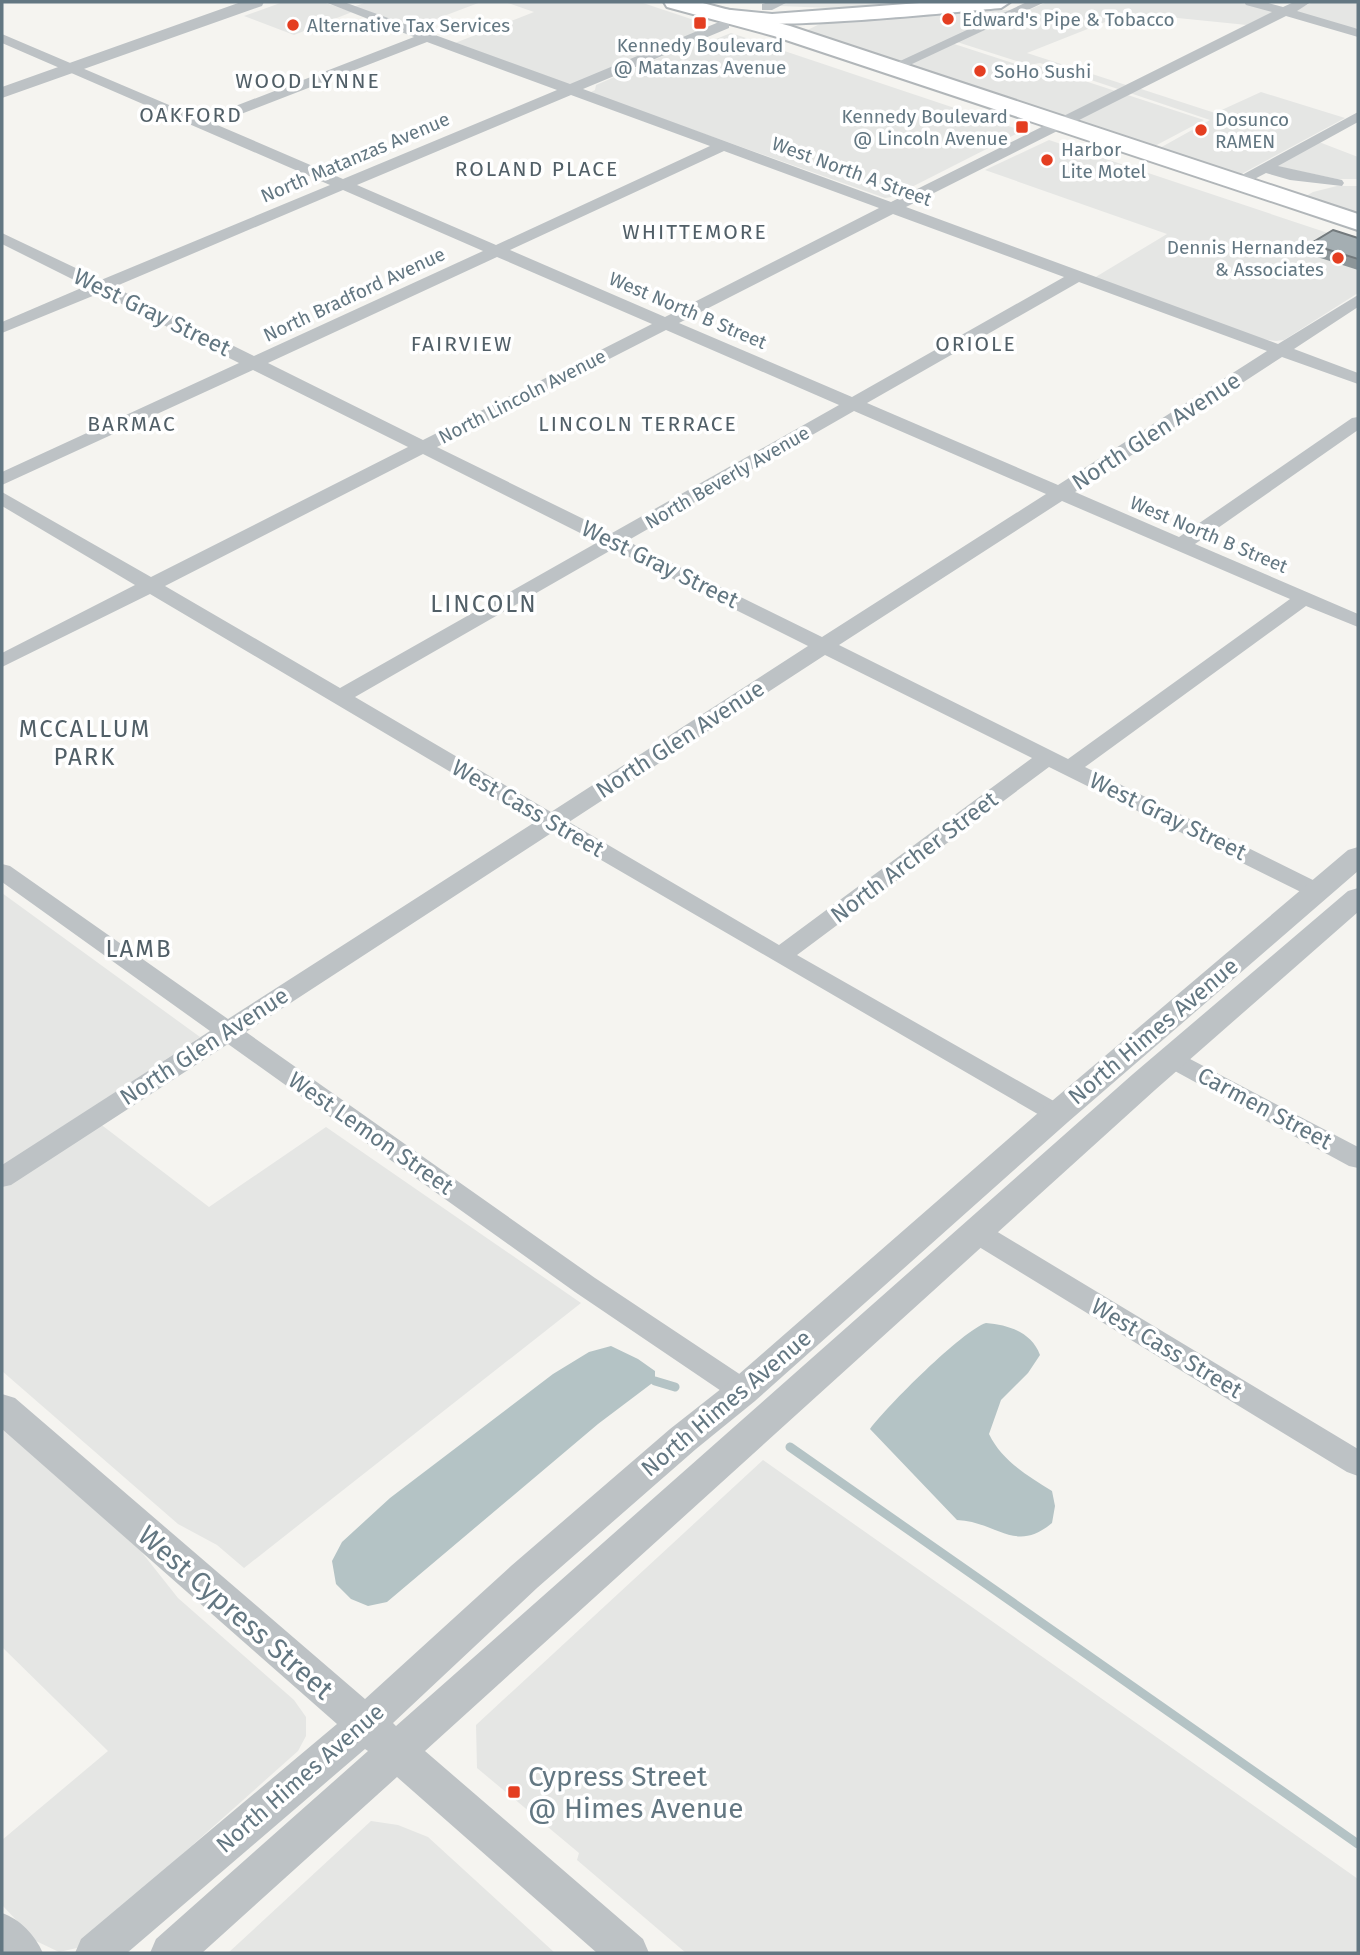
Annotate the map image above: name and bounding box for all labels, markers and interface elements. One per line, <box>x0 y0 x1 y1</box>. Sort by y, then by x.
place label: Edward's Pipe & Tobacco <box>962 8 1175 31</box>
marker: Edward's Pipe & Tobacco <box>940 11 956 27</box>
place label: Alternative Tax Services <box>307 14 510 37</box>
marker: Kennedy Boulevard @ Matanzas Avenue <box>692 15 708 31</box>
marker: Alternative Tax Services <box>285 17 301 33</box>
place label: Kennedy Boulevard @ Matanzas Avenue <box>614 34 786 79</box>
place label: SoHo Sushi <box>994 60 1091 83</box>
marker: SoHo Sushi <box>972 63 988 79</box>
district label: WOOD LYNNE <box>235 68 381 94</box>
district label: OAKFORD <box>139 102 243 128</box>
place label: Kennedy Boulevard @ Lincoln Avenue <box>841 105 1008 150</box>
street label: North Matanzas Avenue <box>257 107 453 208</box>
place label: Dosunco RAMEN <box>1215 108 1289 153</box>
marker: Kennedy Boulevard @ Lincoln Avenue <box>1014 119 1030 135</box>
marker: Dosunco RAMEN <box>1193 122 1209 138</box>
street label: West North A Street <box>769 132 935 211</box>
place label: Harbor Lite Motel <box>1061 138 1147 183</box>
marker: Harbor Lite Motel <box>1039 152 1055 168</box>
district label: ROLAND PLACE <box>455 156 619 182</box>
district label: WHITTEMORE <box>622 219 768 245</box>
place label: Dennis Hernandez & Associates <box>1167 236 1324 281</box>
street label: North Bradford Avenue <box>260 242 449 347</box>
marker: Dennis Hernandez & Associates <box>1330 250 1346 266</box>
street label: West Gray Street <box>69 262 236 362</box>
street label: West North B Street <box>605 267 770 354</box>
district label: FAIRVIEW <box>411 331 513 357</box>
district label: ORIOLE <box>935 331 1017 357</box>
street label: North Lincoln Avenue <box>435 344 610 449</box>
street label: North Glen Avenue <box>1066 366 1246 496</box>
district label: BARMAC <box>87 411 177 437</box>
district label: LINCOLN TERRACE <box>538 411 738 437</box>
street label: North Beverly Avenue <box>641 421 814 534</box>
street label: West North B Street <box>1126 491 1291 578</box>
street label: West Gray Street <box>577 514 744 614</box>
district label: LINCOLN <box>430 590 538 618</box>
street label: North Glen Avenue <box>590 674 770 804</box>
district label: MCCALLUM PARK <box>19 715 151 771</box>
street label: West Cass Street <box>447 753 610 863</box>
street label: West Gray Street <box>1085 766 1252 866</box>
street label: North Archer Street <box>825 785 1003 929</box>
district label: LAMB <box>106 935 172 963</box>
street label: North Himes Avenue <box>1062 952 1244 1110</box>
street label: North Glen Avenue <box>114 981 294 1111</box>
street label: Carmen Street <box>1193 1061 1338 1155</box>
street label: West Lemon Street <box>283 1066 459 1201</box>
street label: West Cass Street <box>1086 1292 1248 1404</box>
street label: North Himes Avenue <box>635 1324 817 1482</box>
street label: West Cypress Street <box>131 1519 341 1707</box>
street label: North Himes Avenue <box>210 1697 390 1859</box>
place label: Cypress Street @ Himes Avenue <box>528 1760 744 1825</box>
marker: Cypress Street @ Himes Avenue <box>506 1784 522 1800</box>

